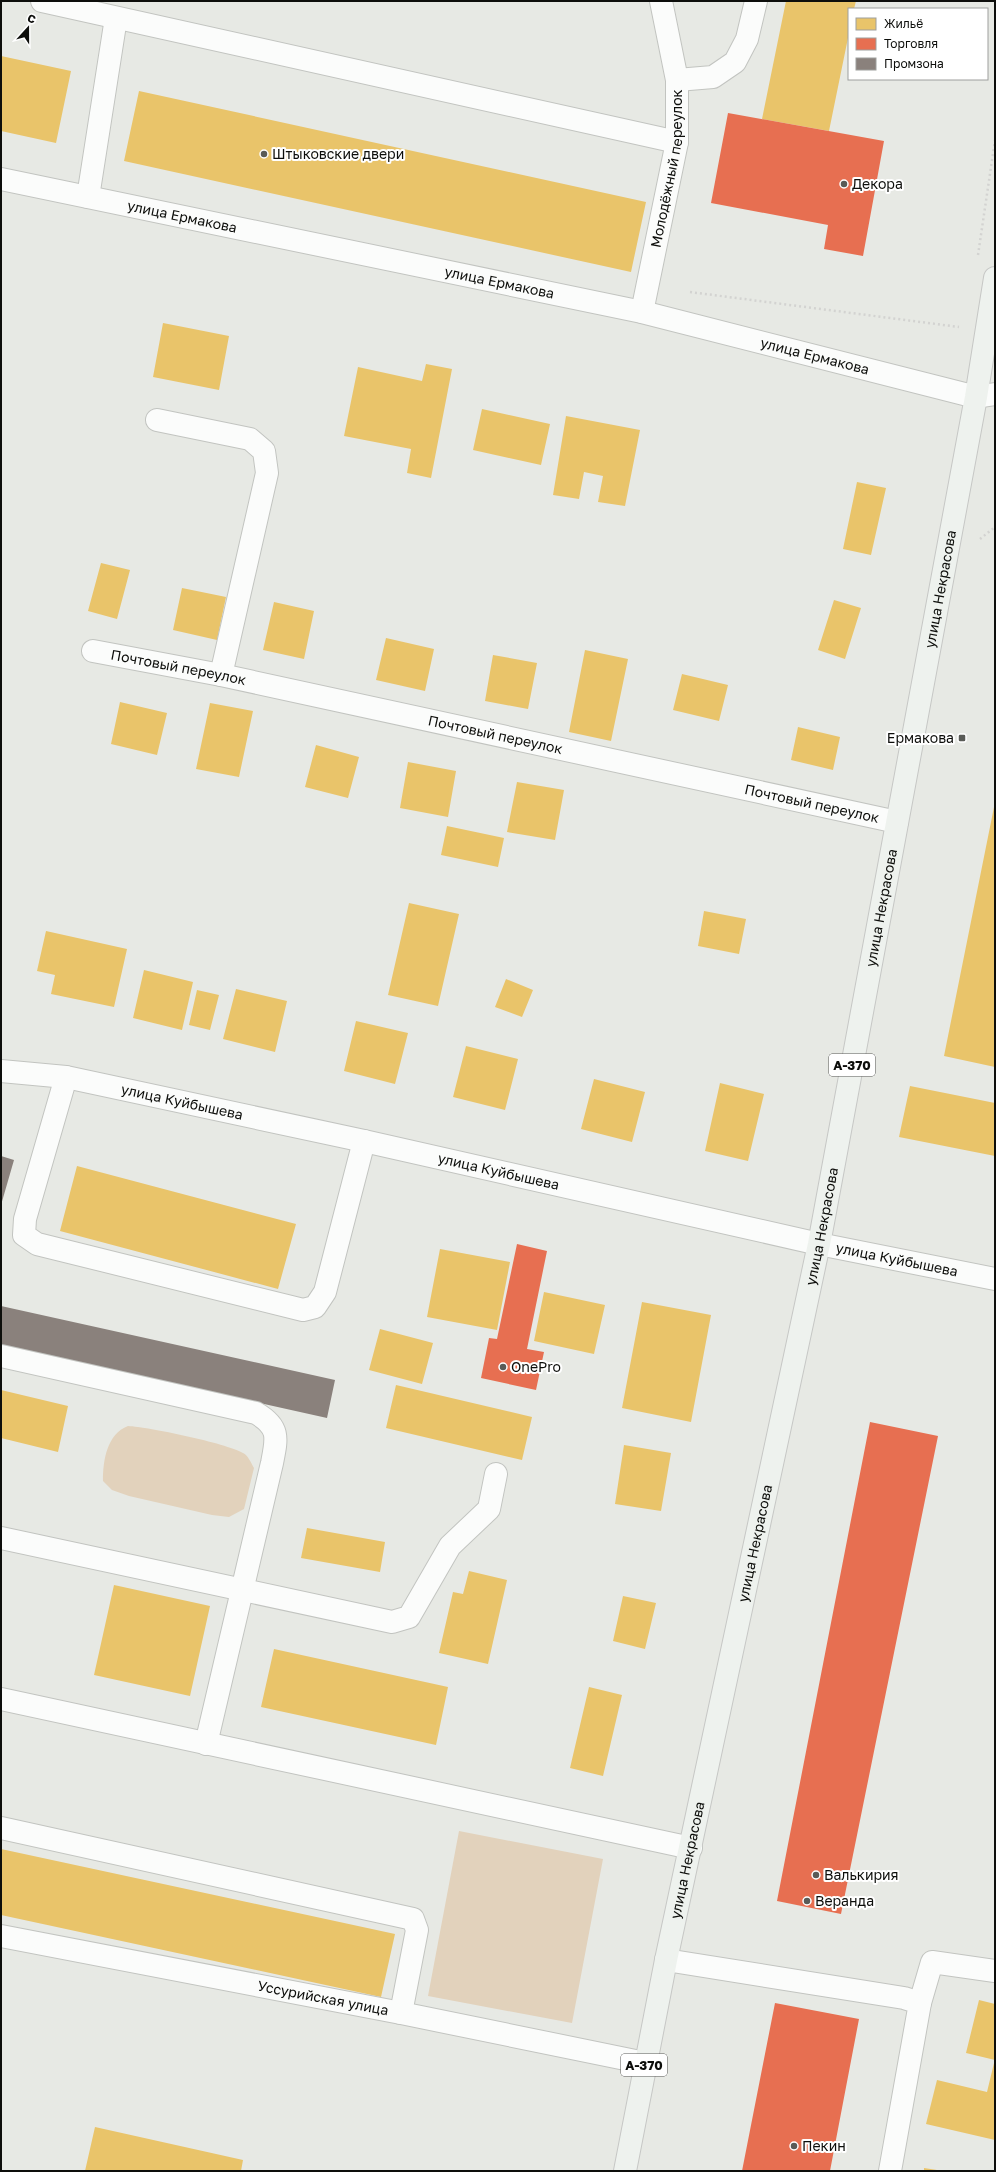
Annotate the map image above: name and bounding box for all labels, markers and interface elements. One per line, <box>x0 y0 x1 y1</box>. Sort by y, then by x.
north arrow <box>8 8 48 48</box>
legend <box>848 8 988 80</box>
text: С <box>26 11 38 26</box>
text: Жильё <box>884 16 923 31</box>
text: Торговля <box>884 36 938 51</box>
text: Промзона <box>884 56 944 71</box>
street label: Молодёжный переулок <box>646 89 686 249</box>
place label: Штыковские двери <box>272 145 404 162</box>
marker: Штыковские двери <box>259 149 269 159</box>
place label: Декора <box>852 175 903 192</box>
marker: Декора <box>839 179 849 189</box>
street label: улица Ермакова <box>126 196 239 236</box>
street label: улица Ермакова <box>443 262 556 302</box>
street label: улица Ермакова <box>759 333 871 378</box>
street label: улица Некрасова <box>921 529 959 650</box>
street label: Почтовый переулок <box>110 646 248 688</box>
street label: Почтовый переулок <box>427 711 564 757</box>
place label: Ермакова <box>887 729 954 746</box>
marker: Ермакова <box>957 733 967 743</box>
street label: Почтовый переулок <box>743 780 881 826</box>
street label: улица Некрасова <box>862 847 900 968</box>
road number: А-370 <box>829 1054 875 1076</box>
street label: улица Куйбышева <box>120 1080 245 1123</box>
street label: улица Куйбышева <box>436 1149 561 1193</box>
street label: улица Некрасова <box>801 1166 841 1287</box>
street label: улица Куйбышева <box>834 1239 960 1279</box>
place label: OnePro <box>511 1358 561 1375</box>
marker: OnePro <box>498 1362 508 1372</box>
street label: улица Некрасова <box>734 1483 775 1604</box>
street label: улица Некрасова <box>666 1800 708 1920</box>
place label: Валькирия <box>824 1866 899 1883</box>
marker: Валькирия <box>811 1870 821 1880</box>
place label: Веранда <box>815 1892 874 1909</box>
marker: Веранда <box>802 1896 812 1906</box>
street label: Уссурийская улица <box>256 1977 390 2018</box>
road number: А-370 <box>621 2054 667 2076</box>
place label: Пекин <box>802 2137 846 2154</box>
marker: Пекин <box>789 2141 799 2151</box>

